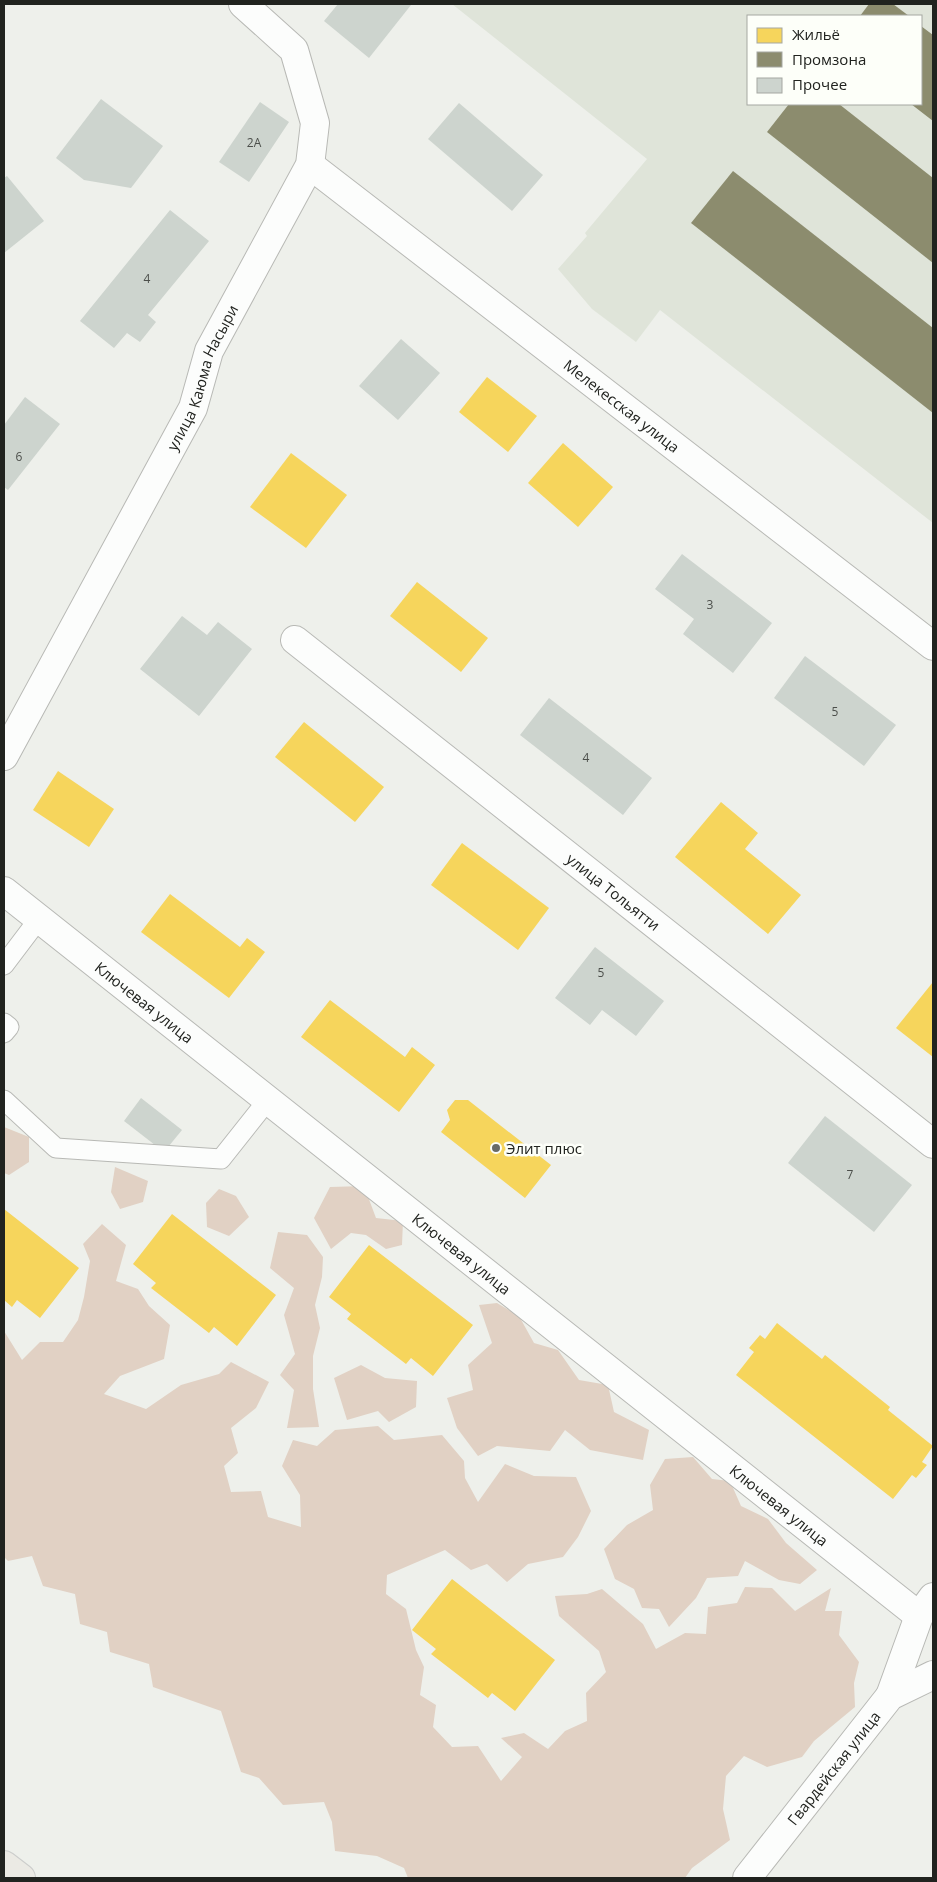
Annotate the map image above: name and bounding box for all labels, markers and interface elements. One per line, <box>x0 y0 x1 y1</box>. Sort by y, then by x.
legend <box>747 15 922 105</box>
text: Жильё <box>792 24 840 44</box>
text: Промзона <box>792 49 866 69</box>
text: Прочее <box>792 74 847 94</box>
house number: 2А <box>247 134 262 151</box>
house number: 4 <box>144 270 151 287</box>
street label: улица Каюма Насыри <box>162 301 242 454</box>
street label: Мелекесская улица <box>560 355 684 457</box>
house number: 6 <box>16 448 23 465</box>
house number: 3 <box>707 596 714 613</box>
house number: 5 <box>832 703 839 720</box>
house number: 4 <box>583 749 590 766</box>
street label: улица Тольятти <box>563 848 665 935</box>
street label: Ключевая улица <box>91 957 198 1047</box>
house number: 5 <box>598 964 605 981</box>
place label: Элит плюс <box>506 1138 582 1158</box>
marker: Элит плюс <box>490 1142 502 1154</box>
house number: 7 <box>847 1166 854 1183</box>
street label: Ключевая улица <box>408 1208 515 1299</box>
street label: Ключевая улица <box>726 1460 833 1550</box>
street label: Гвардейская улица <box>783 1707 884 1829</box>

